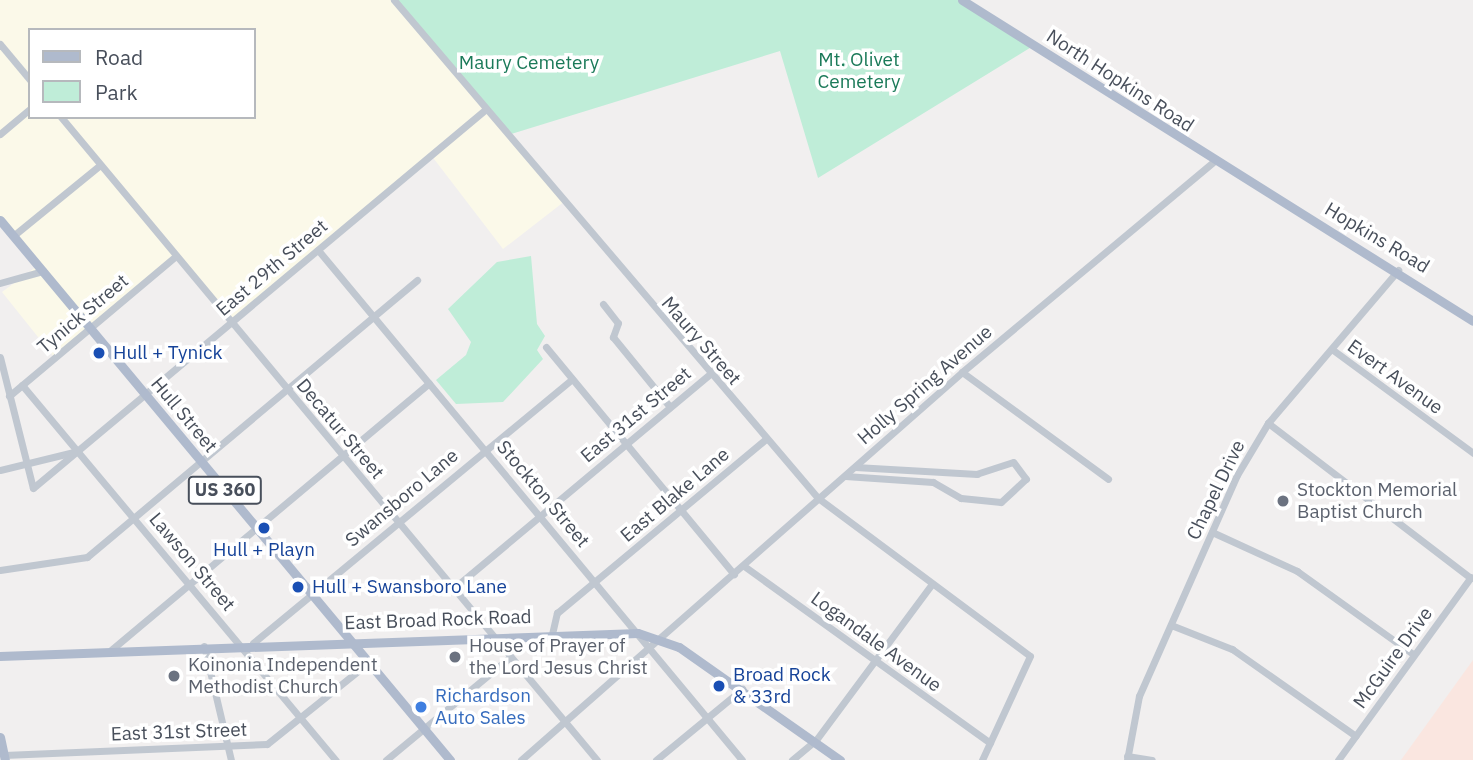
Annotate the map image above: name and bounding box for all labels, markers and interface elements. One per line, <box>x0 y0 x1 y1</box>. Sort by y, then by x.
street label: North Hopkins Road <box>1042 25 1198 137</box>
legend <box>28 28 256 119</box>
text: Road <box>95 43 143 71</box>
park label: Mt. Olivet Cemetery <box>818 49 900 93</box>
park label: Maury Cemetery <box>459 52 599 74</box>
text: Park <box>95 78 138 106</box>
street label: Hopkins Road <box>1321 198 1433 278</box>
street label: East 29th Street <box>212 215 332 321</box>
street label: Tynick Street <box>33 269 133 359</box>
street label: Maury Street <box>656 292 746 390</box>
street label: Holly Spring Avenue <box>853 320 997 450</box>
street label: Evert Avenue <box>1343 335 1447 419</box>
place label: Hull + Tynick <box>113 342 223 364</box>
marker: Hull + Tynick <box>91 345 107 361</box>
street label: East 31st Street <box>576 362 696 468</box>
street label: Hull Street <box>146 373 222 457</box>
street label: Decatur Street <box>291 374 389 484</box>
street label: Stockton Street <box>492 436 594 552</box>
street label: Chapel Drive <box>1182 436 1250 544</box>
street label: East Blake Lane <box>616 443 734 547</box>
street label: Swansboro Lane <box>341 444 463 552</box>
road number: US 360 <box>187 476 264 504</box>
place label: Stockton Memorial Baptist Church <box>1297 479 1457 523</box>
marker: Stockton Memorial Baptist Church <box>1275 493 1291 509</box>
street label: Lawson Street <box>144 508 240 616</box>
marker: Hull + Playn <box>256 520 272 536</box>
place label: Hull + Playn <box>213 539 315 561</box>
place label: Hull + Swansboro Lane <box>312 576 507 598</box>
marker: Hull + Swansboro Lane <box>290 579 306 595</box>
street label: Logandale Avenue <box>806 587 946 697</box>
street label: McGuire Drive <box>1349 603 1437 713</box>
street label: East Broad Rock Road <box>344 605 532 635</box>
place label: House of Prayer of the Lord Jesus Christ <box>469 635 648 679</box>
marker: House of Prayer of the Lord Jesus Christ <box>447 649 463 665</box>
place label: Koinonia Independent Methodist Church <box>188 654 378 698</box>
place label: Broad Rock & 33rd <box>733 664 831 708</box>
marker: Koinonia Independent Methodist Church <box>166 668 182 684</box>
marker: Broad Rock & 33rd <box>711 678 727 694</box>
place label: Richardson Auto Sales <box>435 685 531 729</box>
marker: Richardson Auto Sales <box>413 699 429 715</box>
street label: East 31st Street <box>110 718 248 746</box>

